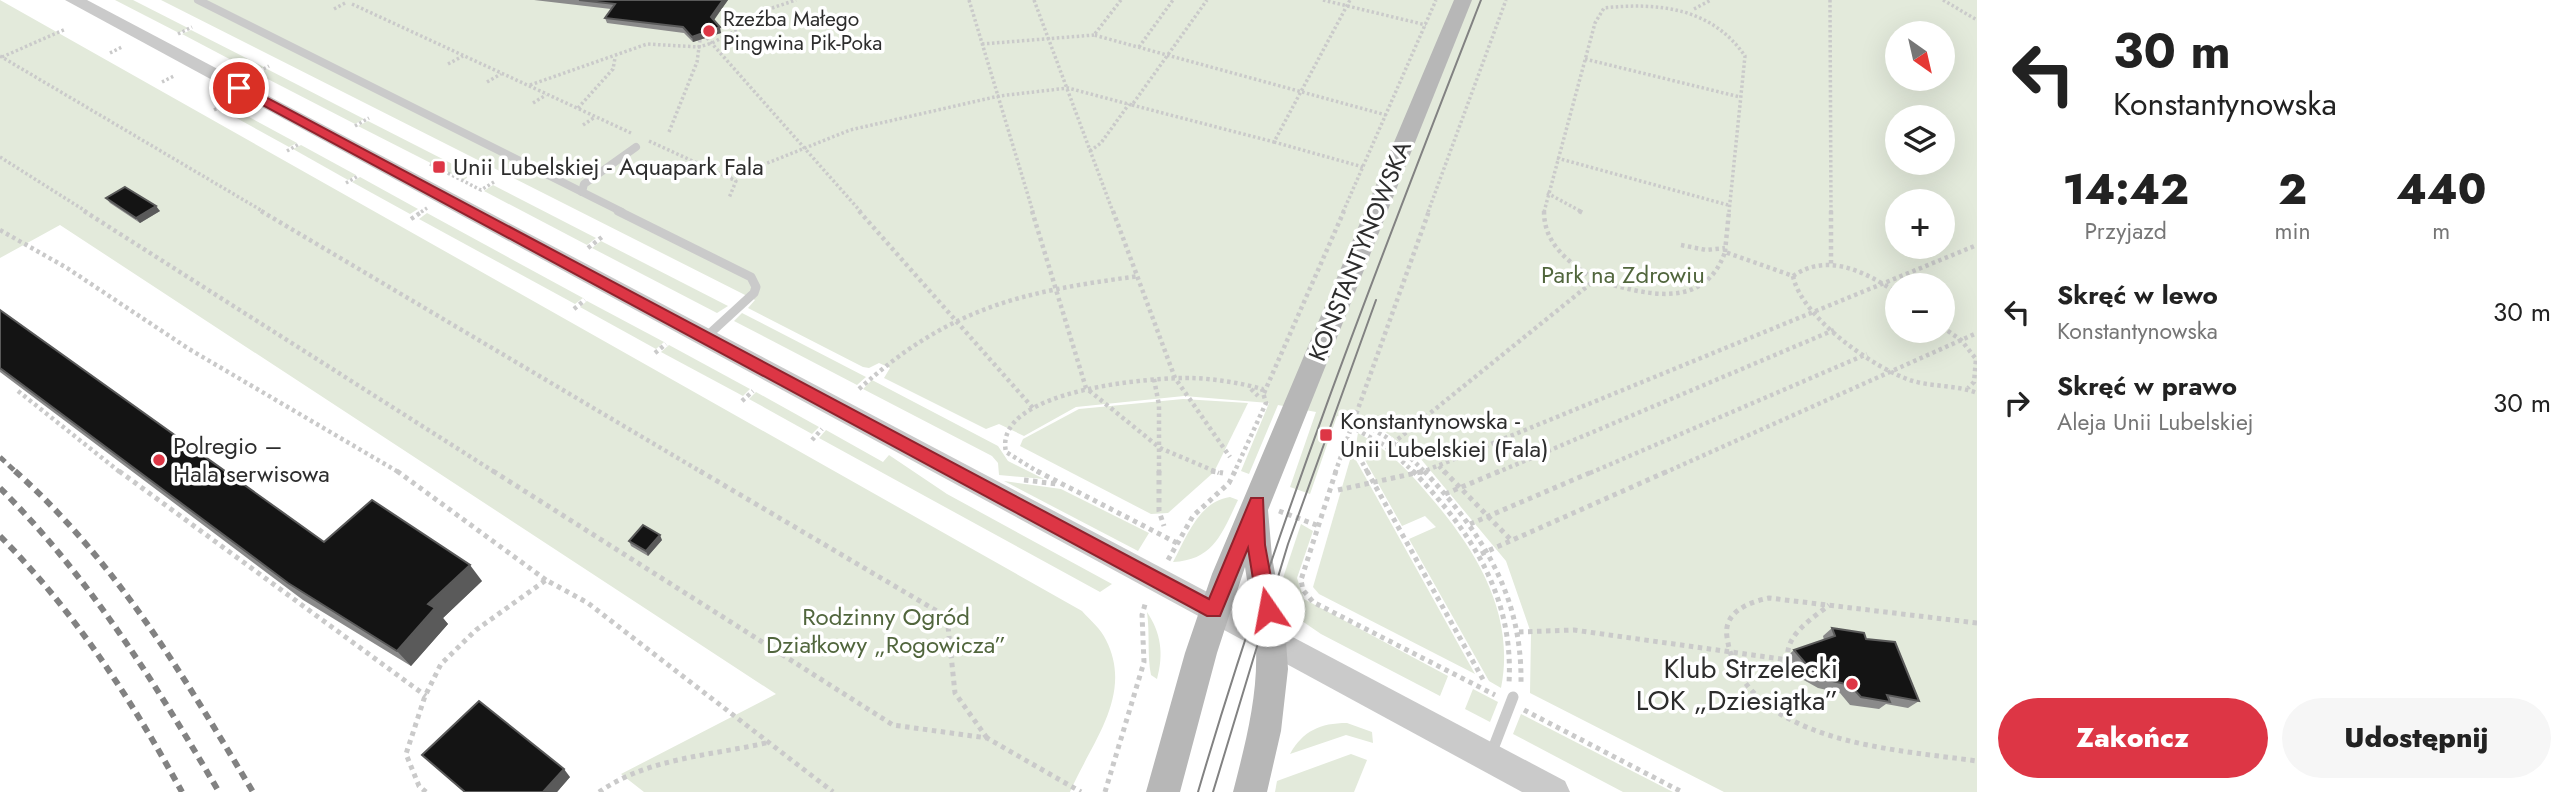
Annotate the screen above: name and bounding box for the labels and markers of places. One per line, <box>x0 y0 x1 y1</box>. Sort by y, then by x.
place label: Rzeźba Małego Pingwina Pik-Poka <box>723 4 882 58</box>
marker: Rzeźba Małego Pingwina Pik-Poka <box>701 23 717 39</box>
pin <box>209 58 269 118</box>
place label: Unii Lubelskiej - Aquapark Fala <box>453 149 764 184</box>
marker: Unii Lubelskiej - Aquapark Fala <box>431 159 447 175</box>
place label: Konstantynowska - Unii Lubelskiej (Fala) <box>1340 403 1549 466</box>
marker: Konstantynowska - Unii Lubelskiej (Fala) <box>1318 427 1334 443</box>
place label: Polregio – Hala serwisowa <box>173 428 330 491</box>
marker: Polregio – Hala serwisowa <box>151 452 167 468</box>
place label: Klub Strzelecki LOK „Dziesiątka” <box>1636 648 1838 721</box>
marker: Klub Strzelecki LOK „Dziesiątka” <box>1844 676 1860 692</box>

